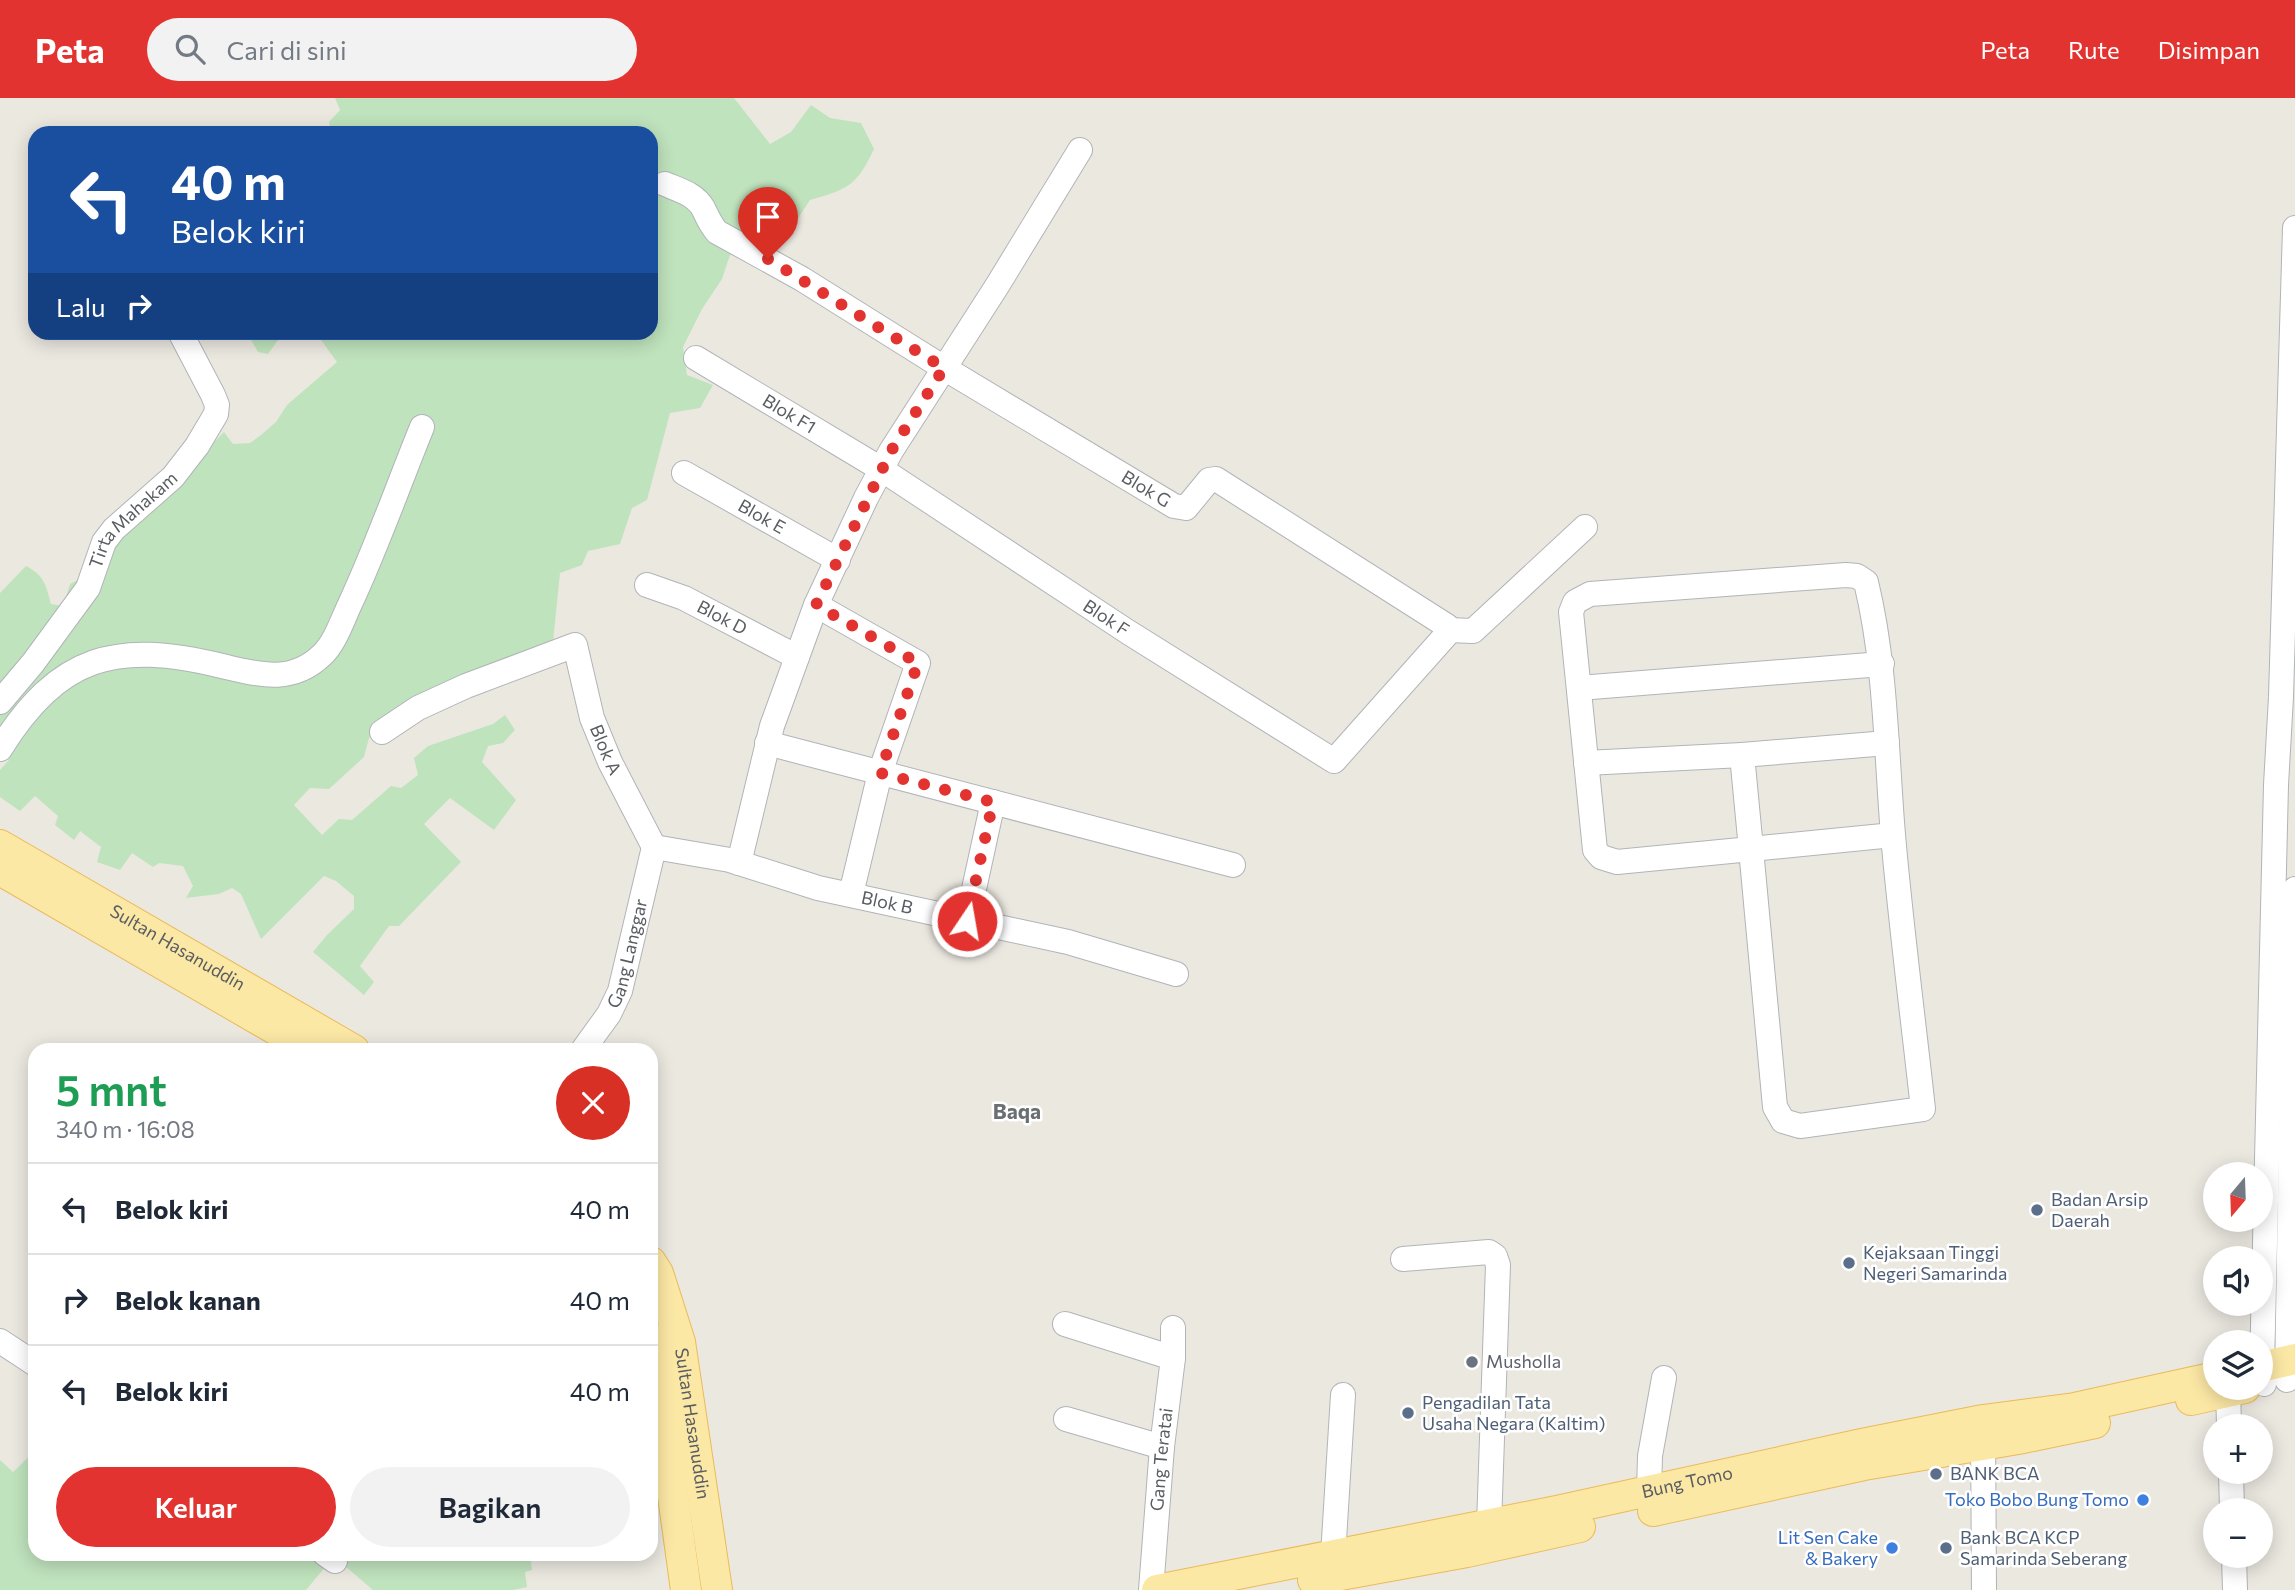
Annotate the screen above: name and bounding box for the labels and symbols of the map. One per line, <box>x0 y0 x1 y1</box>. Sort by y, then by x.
pin <box>738 187 798 259</box>
street label: Blok F1 <box>759 389 820 438</box>
street label: Blok G <box>1118 465 1175 511</box>
street label: Tirta Mahakam <box>84 466 182 571</box>
street label: Blok E <box>734 494 790 538</box>
street label: Blok F <box>1079 594 1134 640</box>
street label: Blok D <box>694 595 751 639</box>
street label: Blok A <box>586 721 627 778</box>
position arrow <box>930 884 1004 958</box>
street label: Blok B <box>860 886 915 918</box>
street label: Gang Langgar <box>601 897 651 1012</box>
street label: Sultan Hasanuddin <box>106 899 249 995</box>
district label: Baqa <box>993 1098 1041 1123</box>
north arrow <box>2203 1162 2273 1232</box>
place label: Badan Arsip Daerah <box>2051 1188 2148 1231</box>
marker: Badan Arsip Daerah <box>2029 1202 2045 1218</box>
place label: Kejaksaan Tinggi Negeri Samarinda <box>1863 1241 2007 1284</box>
marker: Kejaksaan Tinggi Negeri Samarinda <box>1841 1255 1857 1271</box>
street label: Sultan Hasanuddin <box>671 1346 715 1501</box>
place label: Musholla <box>1486 1350 1561 1372</box>
marker: Musholla <box>1464 1354 1480 1370</box>
place label: Pengadilan Tata Usaha Negara (Kaltim) <box>1422 1391 1606 1434</box>
marker: Pengadilan Tata Usaha Negara (Kaltim) <box>1400 1405 1416 1421</box>
street label: Gang Teratai <box>1145 1406 1177 1512</box>
street label: Bung Tomo <box>1639 1461 1735 1502</box>
place label: BANK BCA <box>1950 1462 2039 1484</box>
marker: BANK BCA <box>1928 1466 1944 1482</box>
place label: Toko Bobo Bung Tomo <box>1945 1488 2129 1510</box>
marker: Toko Bobo Bung Tomo <box>2135 1492 2151 1508</box>
place label: Lit Sen Cake & Bakery <box>1778 1526 1878 1569</box>
place label: Bank BCA KCP Samarinda Seberang <box>1960 1526 2127 1569</box>
marker: Lit Sen Cake & Bakery <box>1884 1540 1900 1556</box>
marker: Bank BCA KCP Samarinda Seberang <box>1938 1540 1954 1556</box>

